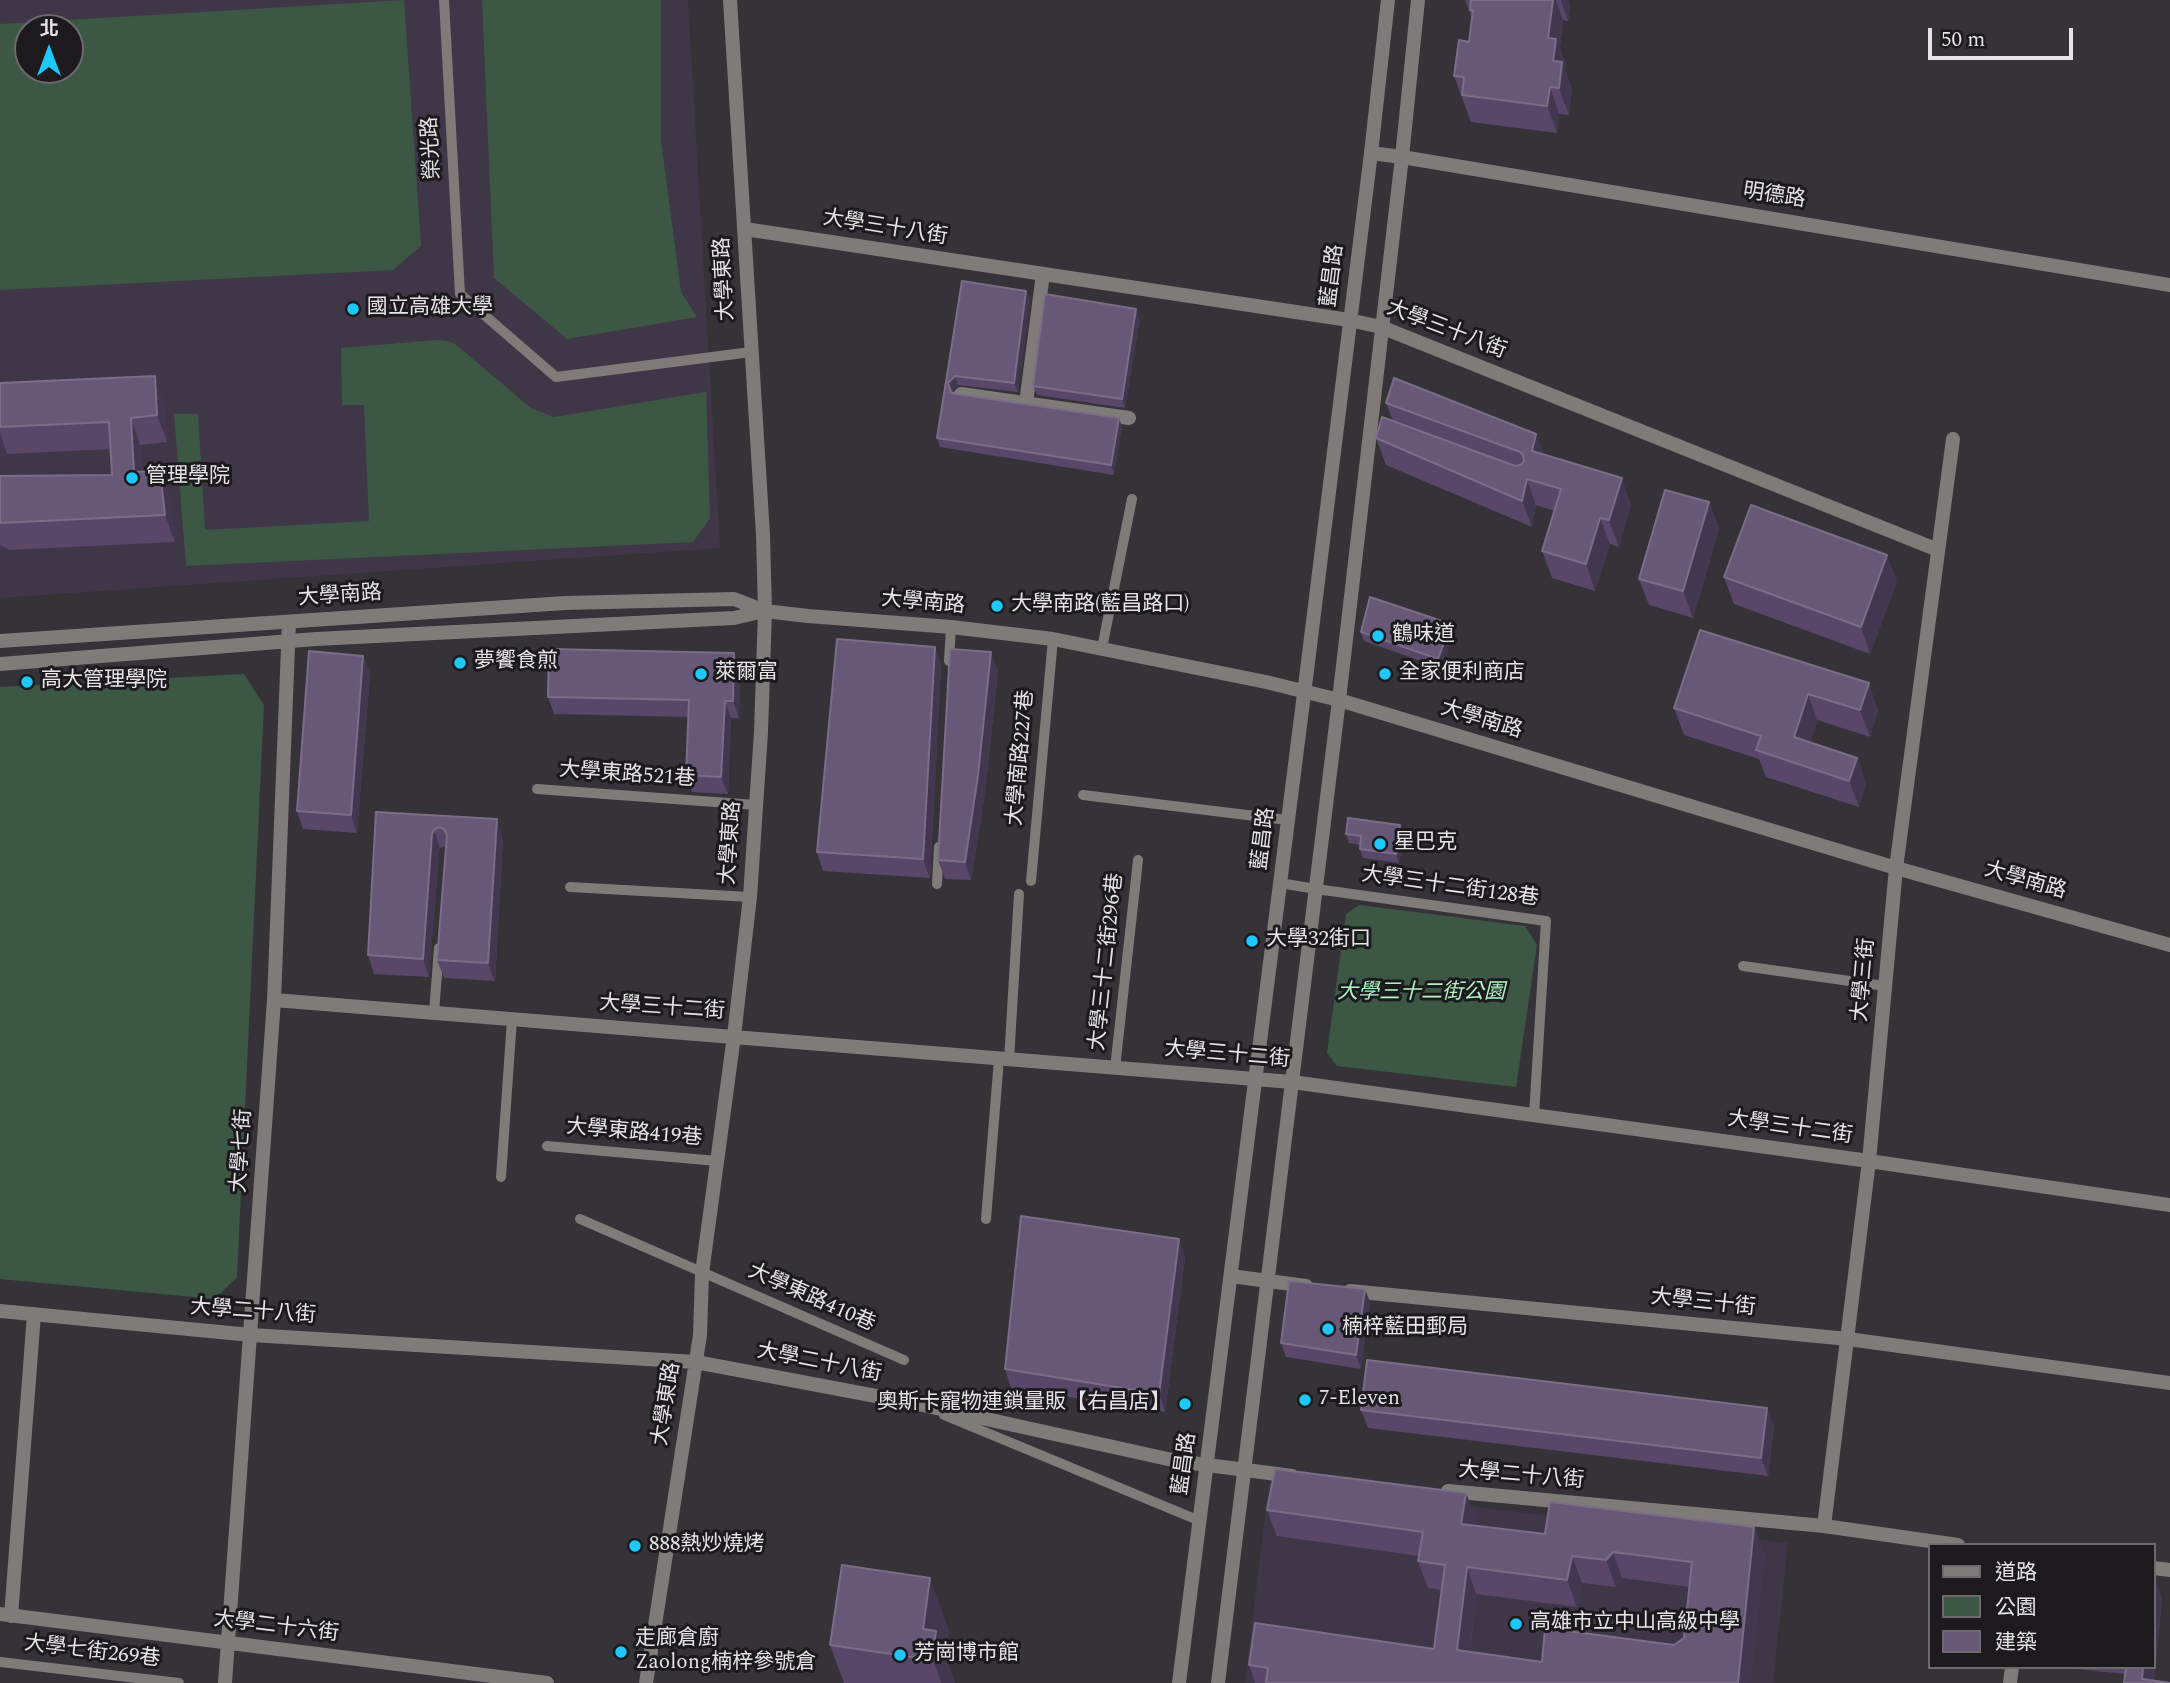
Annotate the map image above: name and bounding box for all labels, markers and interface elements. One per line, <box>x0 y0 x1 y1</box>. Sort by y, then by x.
north arrow <box>14 14 84 84</box>
scale bar <box>1932 14 2077 58</box>
text: 北 <box>39 15 59 44</box>
text: 50 m <box>1941 24 1985 56</box>
street label: 榮光路 <box>419 116 447 180</box>
street label: 明德路 <box>1741 180 1807 214</box>
street label: 大學三十八街 <box>821 207 949 251</box>
street label: 大學東路 <box>711 236 741 322</box>
street label: 藍昌路 <box>1318 243 1350 309</box>
place label: 國立高雄大學 <box>367 296 493 322</box>
street label: 大學三十八街 <box>1383 297 1509 365</box>
marker: 國立高雄大學 <box>345 301 361 317</box>
place label: 管理學院 <box>146 465 230 491</box>
marker: 管理學院 <box>124 470 140 486</box>
street label: 大學南路 <box>297 582 383 612</box>
street label: 大學南路 <box>880 588 966 620</box>
place label: 大學南路(藍昌路口) <box>1011 593 1189 619</box>
marker: 大學南路(藍昌路口) <box>989 598 1005 614</box>
place label: 鶴味道 <box>1392 623 1455 649</box>
marker: 鶴味道 <box>1370 628 1386 644</box>
place label: 夢饗食煎 <box>474 650 558 676</box>
marker: 夢饗食煎 <box>452 655 468 671</box>
place label: 萊爾富 <box>715 661 778 687</box>
place label: 全家便利商店 <box>1399 661 1525 687</box>
marker: 萊爾富 <box>693 666 709 682</box>
marker: 全家便利商店 <box>1377 666 1393 682</box>
place label: 高大管理學院 <box>41 669 167 695</box>
marker: 高大管理學院 <box>19 674 35 690</box>
street label: 大學南路227巷 <box>1003 689 1041 827</box>
street label: 大學南路 <box>1437 697 1525 745</box>
street label: 大學東路521巷 <box>558 759 696 793</box>
street label: 大學東路 <box>717 800 747 886</box>
street label: 藍昌路 <box>1249 806 1281 872</box>
place label: 星巴克 <box>1394 831 1457 857</box>
marker: 星巴克 <box>1372 836 1388 852</box>
street label: 大學南路 <box>1981 858 2069 906</box>
street label: 大學三十二街128巷 <box>1360 863 1540 913</box>
street label: 大學三十二街296巷 <box>1086 872 1130 1052</box>
place label: 大學32街口 <box>1266 928 1371 954</box>
marker: 大學32街口 <box>1244 933 1260 949</box>
street label: 大學三街 <box>1849 937 1881 1023</box>
park label: 大學三十二街公園 <box>1337 981 1505 1007</box>
street label: 大學三十二街 <box>598 992 726 1026</box>
street label: 大學三十二街 <box>1163 1038 1291 1074</box>
street label: 大學七街 <box>228 1108 258 1194</box>
street label: 大學三十二街 <box>1726 1108 1854 1150</box>
street label: 大學東路419巷 <box>565 1115 703 1153</box>
street label: 大學東路410巷 <box>744 1260 878 1338</box>
street label: 大學三十街 <box>1649 1286 1757 1322</box>
street label: 大學二十八街 <box>189 1296 317 1330</box>
place label: 楠梓藍田郵局 <box>1342 1316 1468 1342</box>
marker: 楠梓藍田郵局 <box>1320 1321 1336 1337</box>
street label: 大學二十八街 <box>755 1340 883 1388</box>
street label: 大學東路 <box>649 1361 687 1447</box>
place label: 7-Eleven <box>1319 1387 1400 1413</box>
place label: 奧斯卡寵物連鎖量販【右昌店】 <box>877 1391 1171 1417</box>
marker: 7-Eleven <box>1297 1392 1313 1408</box>
marker: 奧斯卡寵物連鎖量販【右昌店】 <box>1177 1396 1193 1412</box>
street label: 藍昌路 <box>1169 1431 1203 1497</box>
street label: 大學二十八街 <box>1457 1459 1585 1495</box>
place label: 888熱炒燒烤 <box>649 1533 764 1559</box>
marker: 888熱炒燒烤 <box>627 1538 643 1554</box>
legend <box>1928 1543 2156 1669</box>
text: 道路 <box>1995 1557 2037 1589</box>
text: 公園 <box>1995 1592 2037 1624</box>
street label: 大學二十六街 <box>212 1608 340 1648</box>
place label: 高雄市立中山高級中學 <box>1530 1611 1740 1637</box>
marker: 高雄市立中山高級中學 <box>1508 1616 1524 1632</box>
place label: 走廊倉廚 Zaolong楠梓參號倉 <box>635 1627 816 1677</box>
text: 建築 <box>1995 1627 2037 1659</box>
street label: 大學七街269巷 <box>23 1632 161 1674</box>
place label: 芳崗博市館 <box>914 1642 1019 1668</box>
marker: 走廊倉廚 Zaolong楠梓參號倉 <box>613 1644 629 1660</box>
marker: 芳崗博市館 <box>892 1647 908 1663</box>

